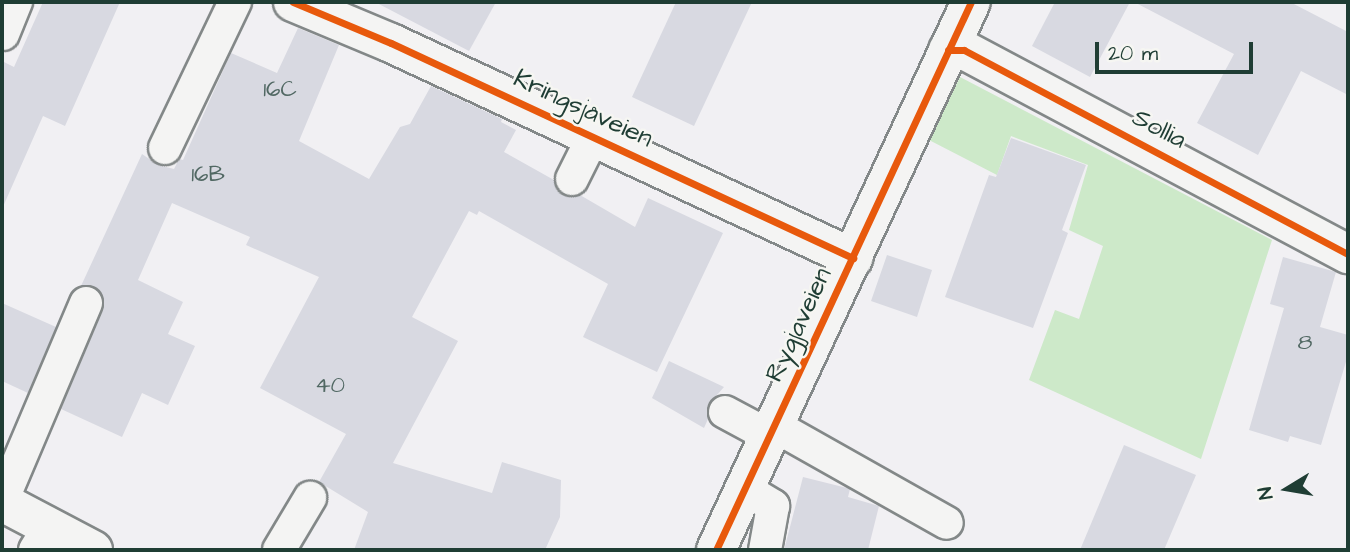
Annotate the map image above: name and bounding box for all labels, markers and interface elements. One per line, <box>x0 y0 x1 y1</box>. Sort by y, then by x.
scale bar <box>1098 28 1256 72</box>
text: 20 m <box>1108 39 1158 68</box>
street label: Kringsjåveien <box>508 63 658 155</box>
house number: 16C <box>263 75 297 103</box>
street label: Sollia <box>1127 102 1191 156</box>
house number: 16B <box>191 160 225 188</box>
street label: Rygjaveien <box>759 263 839 387</box>
house number: 8 <box>1298 328 1312 356</box>
house number: 40 <box>315 371 345 399</box>
north arrow <box>1252 454 1322 524</box>
text: N <box>1252 485 1280 502</box>

